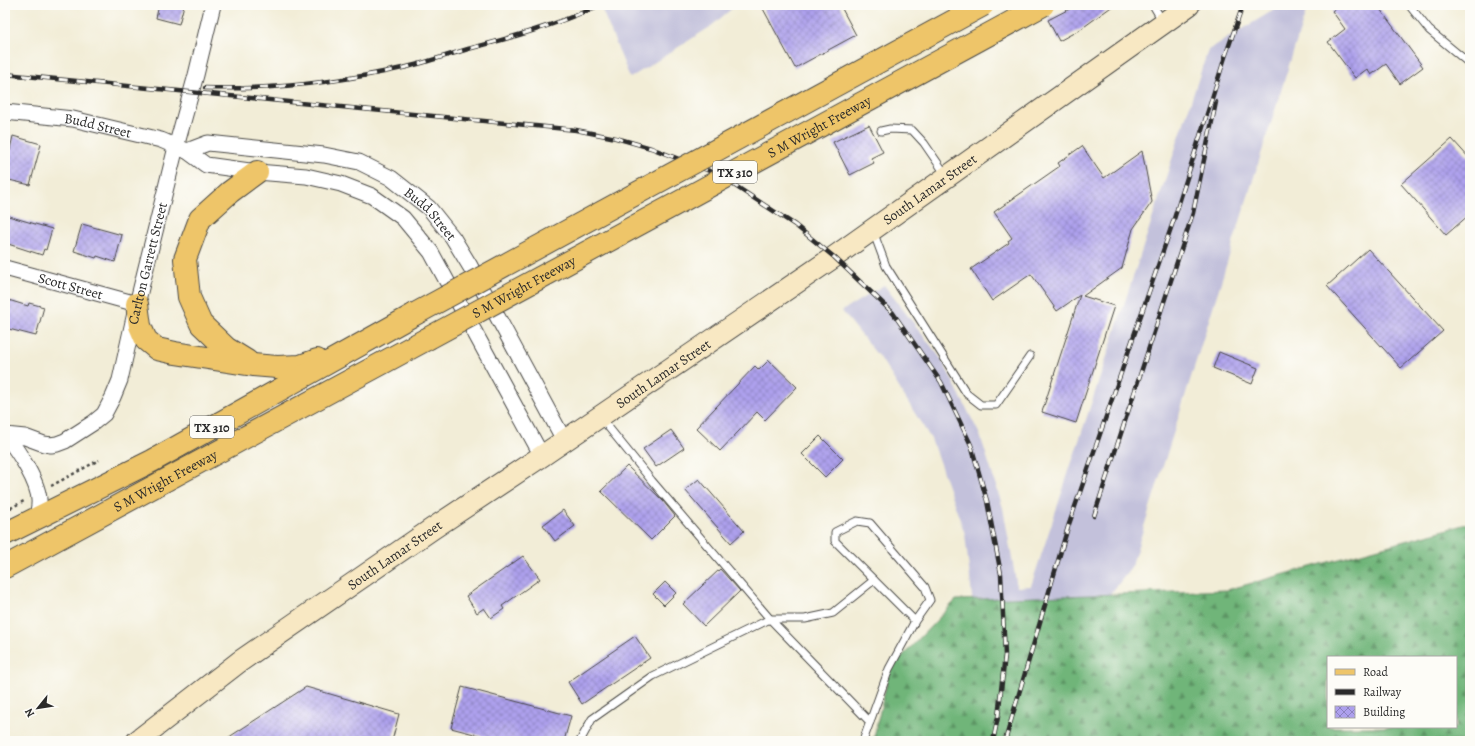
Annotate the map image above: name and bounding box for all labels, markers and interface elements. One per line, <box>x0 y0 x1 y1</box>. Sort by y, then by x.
street label: S M Wright Freeway <box>764 90 875 162</box>
street label: Budd Street <box>64 109 134 142</box>
street label: South Lamar Street <box>879 149 981 229</box>
road number: TX 310 <box>713 161 757 183</box>
street label: Budd Street <box>400 183 461 245</box>
street label: Carlton Garrett Street <box>123 200 172 326</box>
street label: S M Wright Freeway <box>468 250 580 322</box>
street label: Scott Street <box>36 268 105 304</box>
street label: South Lamar Street <box>612 334 715 413</box>
road number: TX 310 <box>190 416 234 438</box>
street label: S M Wright Freeway <box>110 444 221 516</box>
street label: South Lamar Street <box>344 515 446 594</box>
legend <box>1327 656 1457 728</box>
text: Road <box>1363 664 1389 680</box>
text: Railway <box>1363 684 1402 700</box>
north arrow <box>18 688 58 728</box>
text: Building <box>1363 704 1405 720</box>
text: N <box>21 706 38 720</box>

